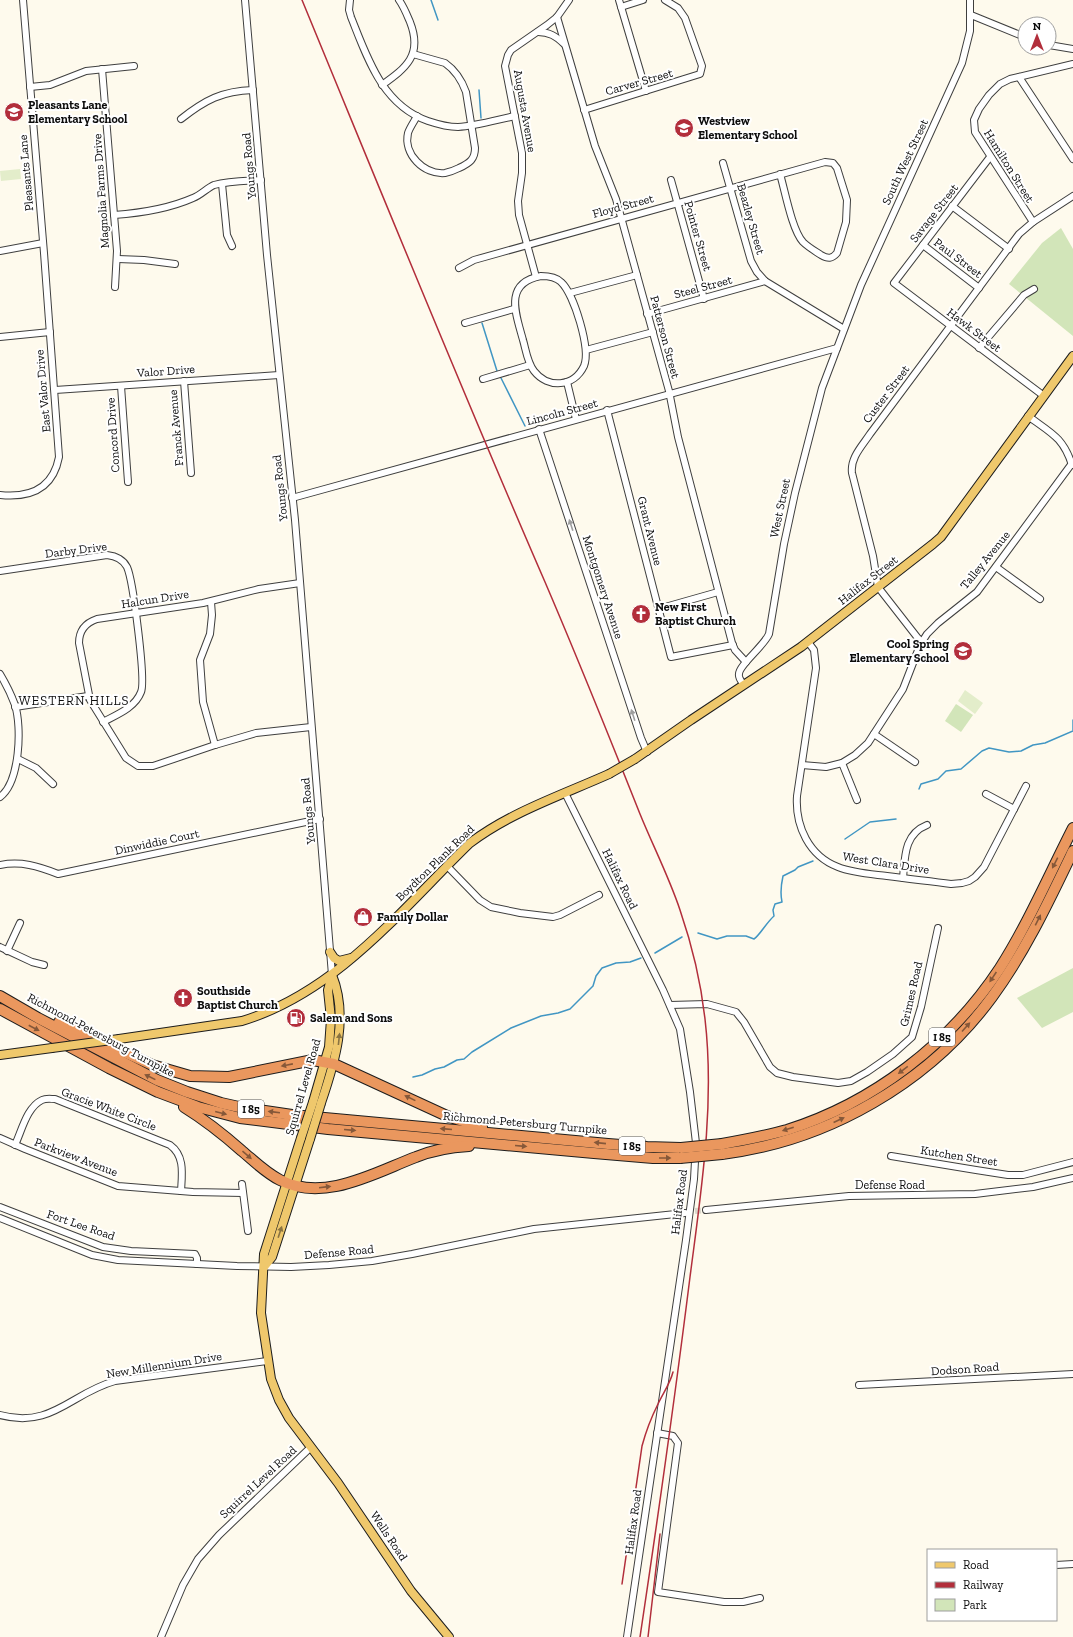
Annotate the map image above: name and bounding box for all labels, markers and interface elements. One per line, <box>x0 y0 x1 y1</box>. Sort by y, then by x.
north arrow <box>1017 16 1057 56</box>
text: N <box>1033 20 1042 33</box>
street label: Carver Street <box>604 66 675 98</box>
street label: Augusta Avenue <box>511 69 539 154</box>
place label: Pleasants Lane Elementary School <box>28 98 128 126</box>
school or university icon: Pleasants Lane Elementary School <box>3 101 25 123</box>
place label: Westview Elementary School <box>698 114 798 142</box>
street label: South West Street <box>879 116 931 207</box>
school or university icon: Westview Elementary School <box>673 117 695 139</box>
street label: Hamilton Street <box>981 127 1037 206</box>
street label: Youngs Road <box>239 132 259 201</box>
street label: Magnolia Farms Drive <box>90 133 112 249</box>
street label: Pleasants Lane <box>16 134 36 212</box>
street label: Savage Street <box>907 181 962 245</box>
street label: Beazley Street <box>734 182 768 257</box>
street label: Floyd Street <box>591 191 656 221</box>
street label: Pointer Street <box>681 199 715 273</box>
street label: Paul Street <box>931 235 985 281</box>
street label: Steel Street <box>672 272 734 301</box>
street label: Patterson Street <box>647 294 683 380</box>
street label: Hawk Street <box>944 305 1004 355</box>
street label: East Valor Drive <box>32 349 54 433</box>
street label: Valor Drive <box>136 362 196 380</box>
street label: Custer Street <box>860 362 913 426</box>
street label: Franck Avenue <box>166 389 186 467</box>
street label: Lincoln Street <box>525 396 600 428</box>
street label: Concord Drive <box>103 397 123 473</box>
street label: Youngs Road <box>270 454 291 523</box>
street label: West Street <box>767 476 793 539</box>
street label: Grant Avenue <box>635 495 665 567</box>
one-way arrow <box>568 519 574 531</box>
street label: Talley Avenue <box>957 528 1013 592</box>
street label: Montgomery Avenue <box>580 534 626 641</box>
street label: Darby Drive <box>44 539 108 561</box>
street label: Halifax Street <box>836 552 901 608</box>
street label: Halcun Drive <box>120 587 190 611</box>
place label: New First Baptist Church <box>655 600 736 628</box>
church icon: New First Baptist Church <box>630 603 652 625</box>
place label: Cool Spring Elementary School <box>850 637 950 665</box>
school or university icon: Cool Spring Elementary School <box>952 640 974 662</box>
district label: WESTERN HILLS <box>18 693 130 708</box>
one-way arrow <box>630 709 636 721</box>
street label: Youngs Road <box>298 777 318 846</box>
street label: Boydton Plank Road <box>393 822 477 904</box>
street label: Dinwiddie Court <box>113 826 201 858</box>
street label: Halifax Road <box>599 846 641 912</box>
street label: West Clara Drive <box>842 849 931 877</box>
one-way arrow <box>1052 857 1059 869</box>
shop icon: Family Dollar <box>352 906 374 928</box>
place label: Family Dollar <box>377 910 449 924</box>
one-way arrow <box>1035 914 1041 926</box>
street label: Grimes Road <box>897 960 925 1028</box>
one-way arrow <box>989 972 997 982</box>
place label: Southside Baptist Church <box>197 984 278 1012</box>
church icon: Southside Baptist Church <box>172 987 194 1009</box>
street label: Richmond-Petersburg Turnpike <box>25 990 177 1080</box>
fuel station icon: Salem and Sons <box>285 1007 307 1029</box>
place label: Salem and Sons <box>310 1011 393 1025</box>
one-way arrow <box>961 1023 970 1032</box>
one-way arrow <box>28 1025 40 1031</box>
road number: I 85 <box>929 1028 955 1046</box>
one-way arrow <box>335 1033 342 1045</box>
street label: Squirrel Level Road <box>283 1037 324 1137</box>
one-way arrow <box>281 1062 293 1068</box>
one-way arrow <box>898 1066 909 1074</box>
one-way arrow <box>144 1074 156 1080</box>
street label: Gracie White Circle <box>60 1084 159 1134</box>
one-way arrow <box>404 1095 416 1101</box>
road number: I 85 <box>238 1100 264 1118</box>
one-way arrow <box>268 1109 280 1116</box>
street label: Richmond-Petersburg Turnpike <box>443 1109 608 1137</box>
one-way arrow <box>215 1111 227 1117</box>
one-way arrow <box>834 1117 845 1123</box>
one-way arrow <box>440 1125 452 1132</box>
one-way arrow <box>782 1126 794 1132</box>
one-way arrow <box>344 1127 356 1134</box>
street label: Parkview Avenue <box>32 1135 120 1179</box>
road number: I 85 <box>619 1137 645 1155</box>
one-way arrow <box>594 1140 606 1146</box>
one-way arrow <box>515 1143 527 1150</box>
street label: Kutchen Street <box>919 1143 999 1169</box>
one-way arrow <box>241 1150 252 1159</box>
one-way arrow <box>659 1155 672 1161</box>
street label: Halifax Road <box>668 1168 690 1235</box>
street label: Defense Road <box>855 1178 925 1192</box>
one-way arrow <box>319 1184 331 1190</box>
street label: Fort Lee Road <box>45 1207 117 1243</box>
one-way arrow <box>277 1226 283 1238</box>
street label: Defense Road <box>304 1242 375 1262</box>
street label: New Millennium Drive <box>105 1349 223 1381</box>
street label: Dodson Road <box>931 1360 1000 1378</box>
street label: Squirrel Level Road <box>217 1443 300 1521</box>
street label: Halifax Road <box>622 1488 645 1555</box>
street label: Wells Road <box>367 1509 411 1564</box>
legend <box>927 1549 1057 1621</box>
text: Road <box>963 1558 989 1572</box>
text: Railway <box>963 1578 1004 1592</box>
text: Park <box>963 1598 988 1612</box>

